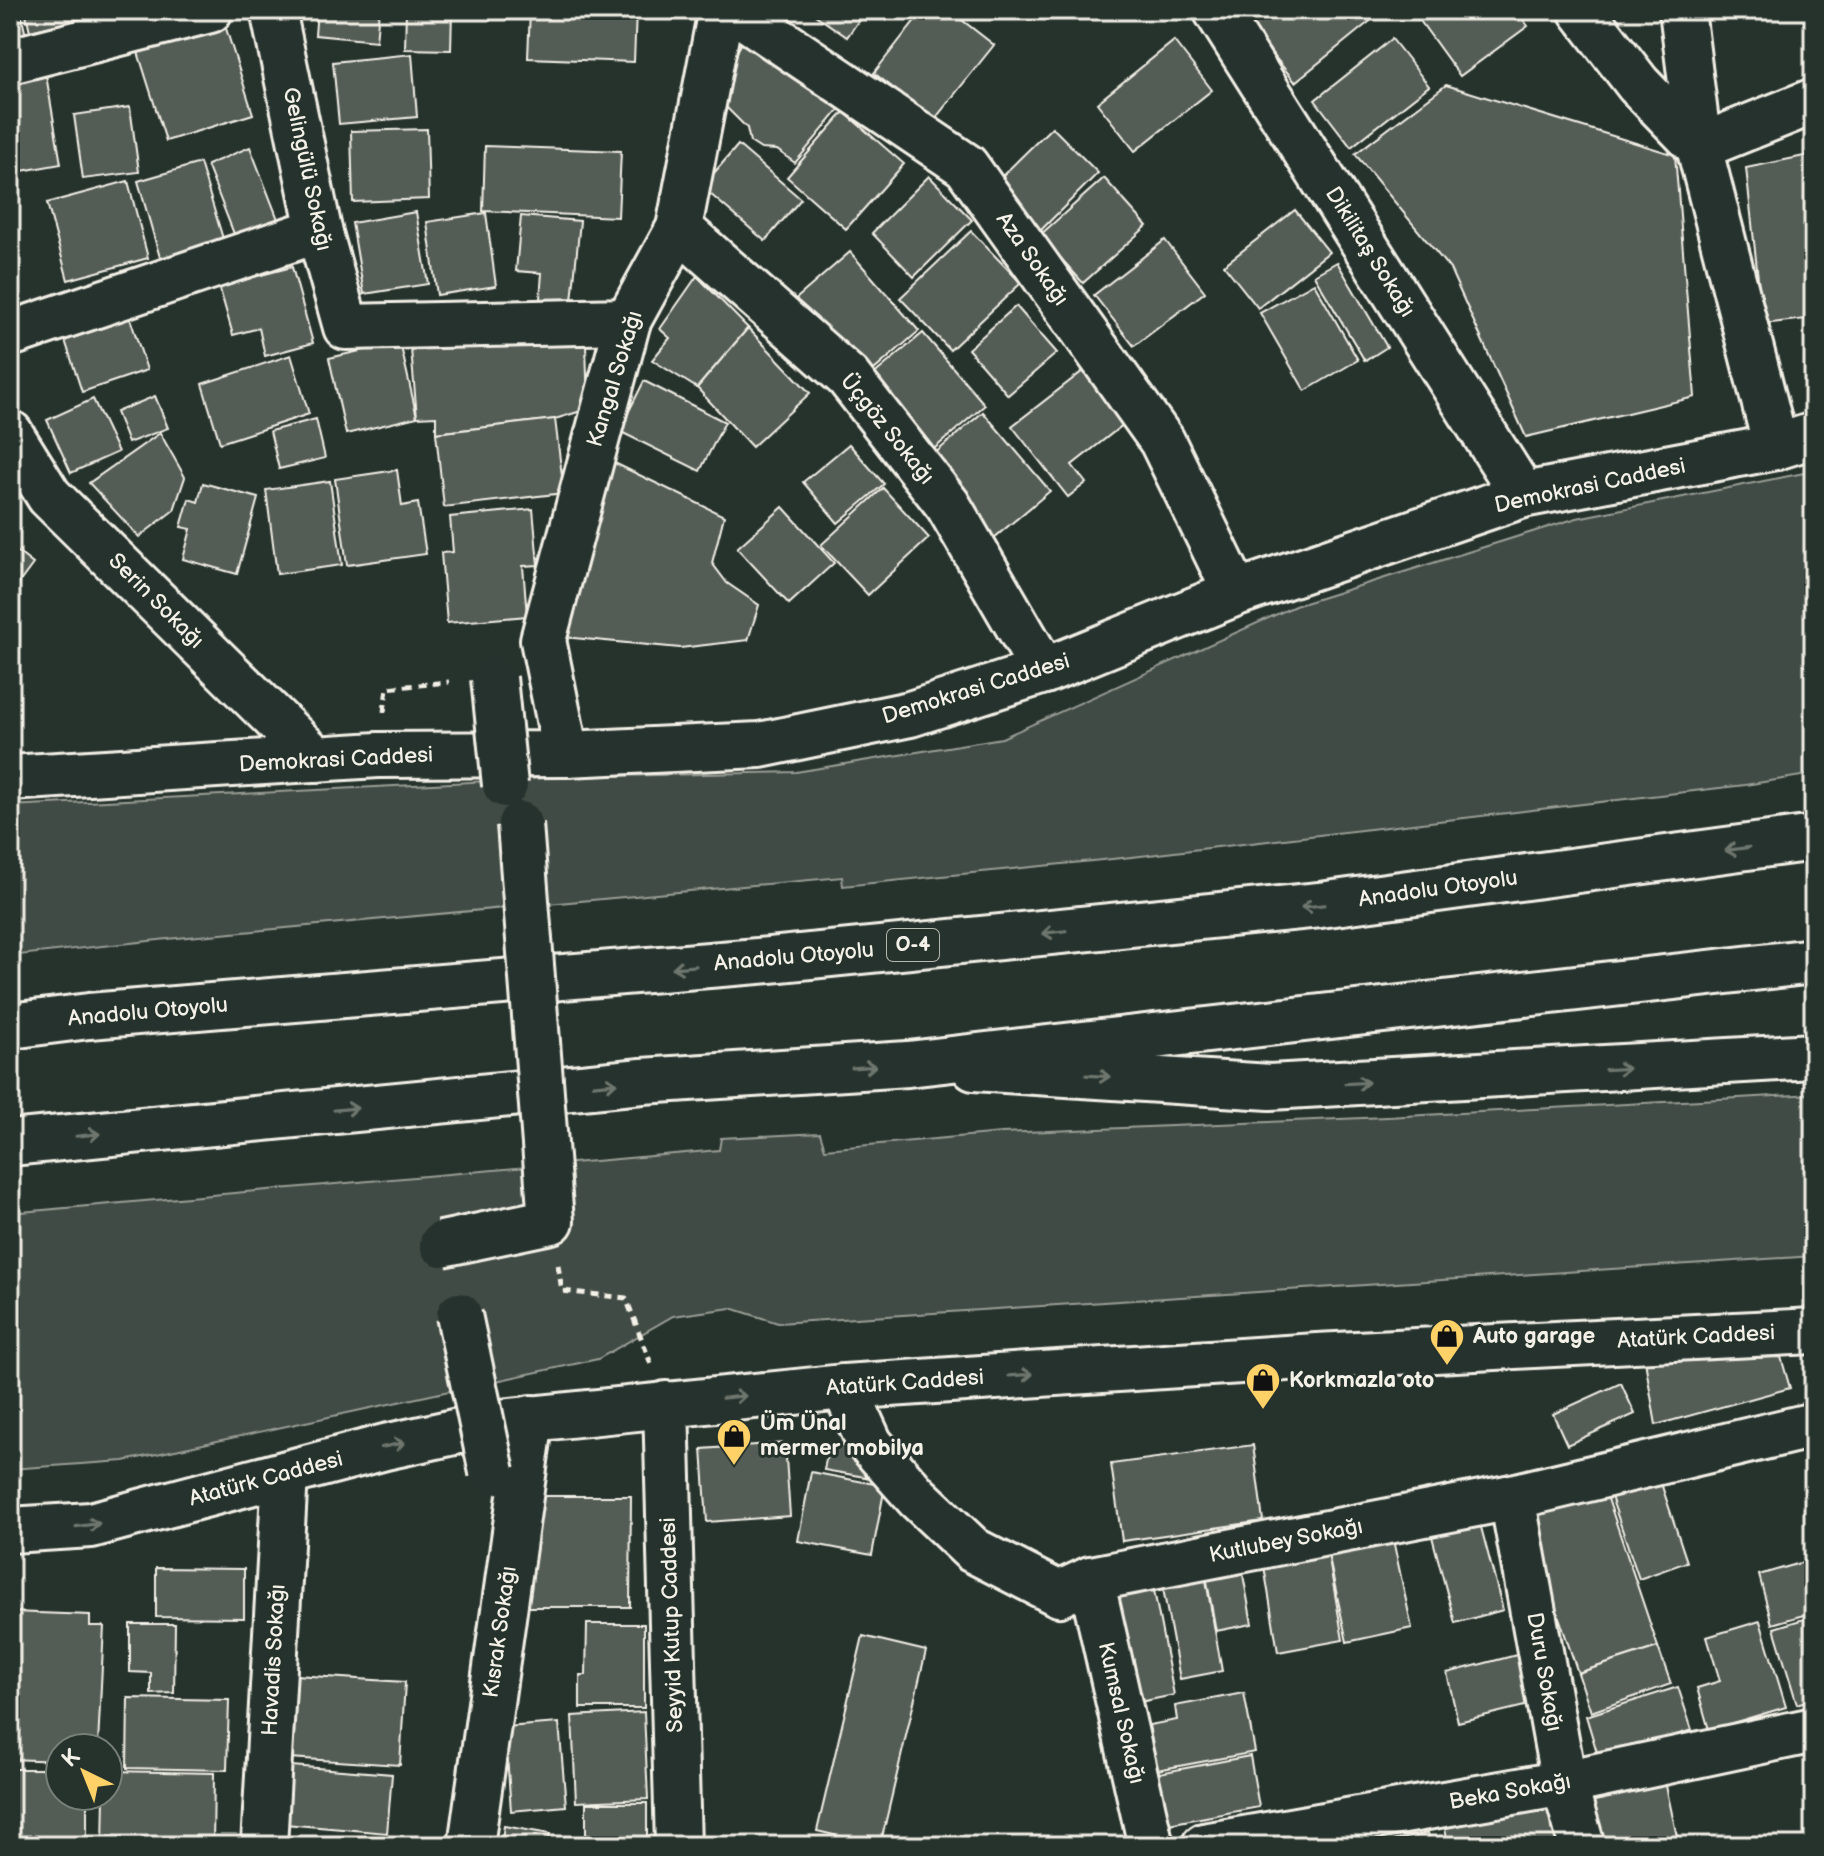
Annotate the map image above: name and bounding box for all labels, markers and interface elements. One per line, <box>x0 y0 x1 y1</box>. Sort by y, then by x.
street label: Gelingülü Sokağı <box>276 85 338 253</box>
street label: Dikilitaş Sokağı <box>1319 182 1421 322</box>
street label: Aza Sokağı <box>990 207 1074 311</box>
street label: Kangal Sokağı <box>581 308 649 450</box>
street label: Üçgöz Sokağı <box>834 368 941 490</box>
street label: Demokrasi Caddesi <box>1492 453 1688 519</box>
street label: Serin Sokağı <box>103 548 209 654</box>
street label: Demokrasi Caddesi <box>879 648 1073 730</box>
street label: Demokrasi Caddesi <box>238 741 434 779</box>
one-way arrow <box>1724 841 1751 856</box>
street label: Anadolu Otoyolu <box>1357 864 1519 914</box>
one-way arrow <box>1300 898 1326 913</box>
one-way arrow <box>1041 924 1068 939</box>
road number: O-4 <box>887 929 939 961</box>
street label: Anadolu Otoyolu <box>713 937 875 977</box>
one-way arrow <box>671 960 697 975</box>
street label: Anadolu Otoyolu <box>67 992 229 1032</box>
one-way arrow <box>851 1059 877 1074</box>
one-way arrow <box>1603 1061 1630 1076</box>
one-way arrow <box>1084 1069 1111 1084</box>
one-way arrow <box>1343 1075 1370 1090</box>
one-way arrow <box>591 1077 618 1092</box>
one-way arrow <box>332 1101 359 1116</box>
one-way arrow <box>74 1127 100 1142</box>
shop icon: Auto garage <box>1428 1317 1466 1367</box>
street label: Atatürk Caddesi <box>1616 1319 1776 1355</box>
place label: Auto garage <box>1472 1323 1595 1350</box>
shop icon: Korkmazla oto <box>1244 1361 1282 1411</box>
street label: Atatürk Caddesi <box>825 1364 985 1402</box>
one-way arrow <box>1007 1367 1034 1382</box>
place label: Korkmazla oto <box>1289 1367 1434 1394</box>
one-way arrow <box>720 1390 746 1405</box>
place label: Üm Ünal mermer mobilya <box>760 1409 924 1462</box>
shop icon: Üm Ünal mermer mobilya <box>715 1417 753 1467</box>
one-way arrow <box>380 1437 406 1452</box>
street label: Atatürk Caddesi <box>186 1446 346 1512</box>
street label: Kutlubey Sokağı <box>1207 1513 1365 1569</box>
one-way arrow <box>74 1517 101 1532</box>
street label: Seyyid Kutup Caddesi <box>655 1517 689 1733</box>
street label: Kısrak Sokağı <box>477 1564 523 1700</box>
street label: Havadis Sokağı <box>257 1583 291 1737</box>
street label: Duru Sokağı <box>1520 1610 1568 1734</box>
street label: Kumsal Sokağı <box>1092 1640 1150 1786</box>
north arrow <box>44 1732 124 1812</box>
text: K <box>57 1743 86 1773</box>
street label: Beka Sokağı <box>1447 1768 1573 1816</box>

